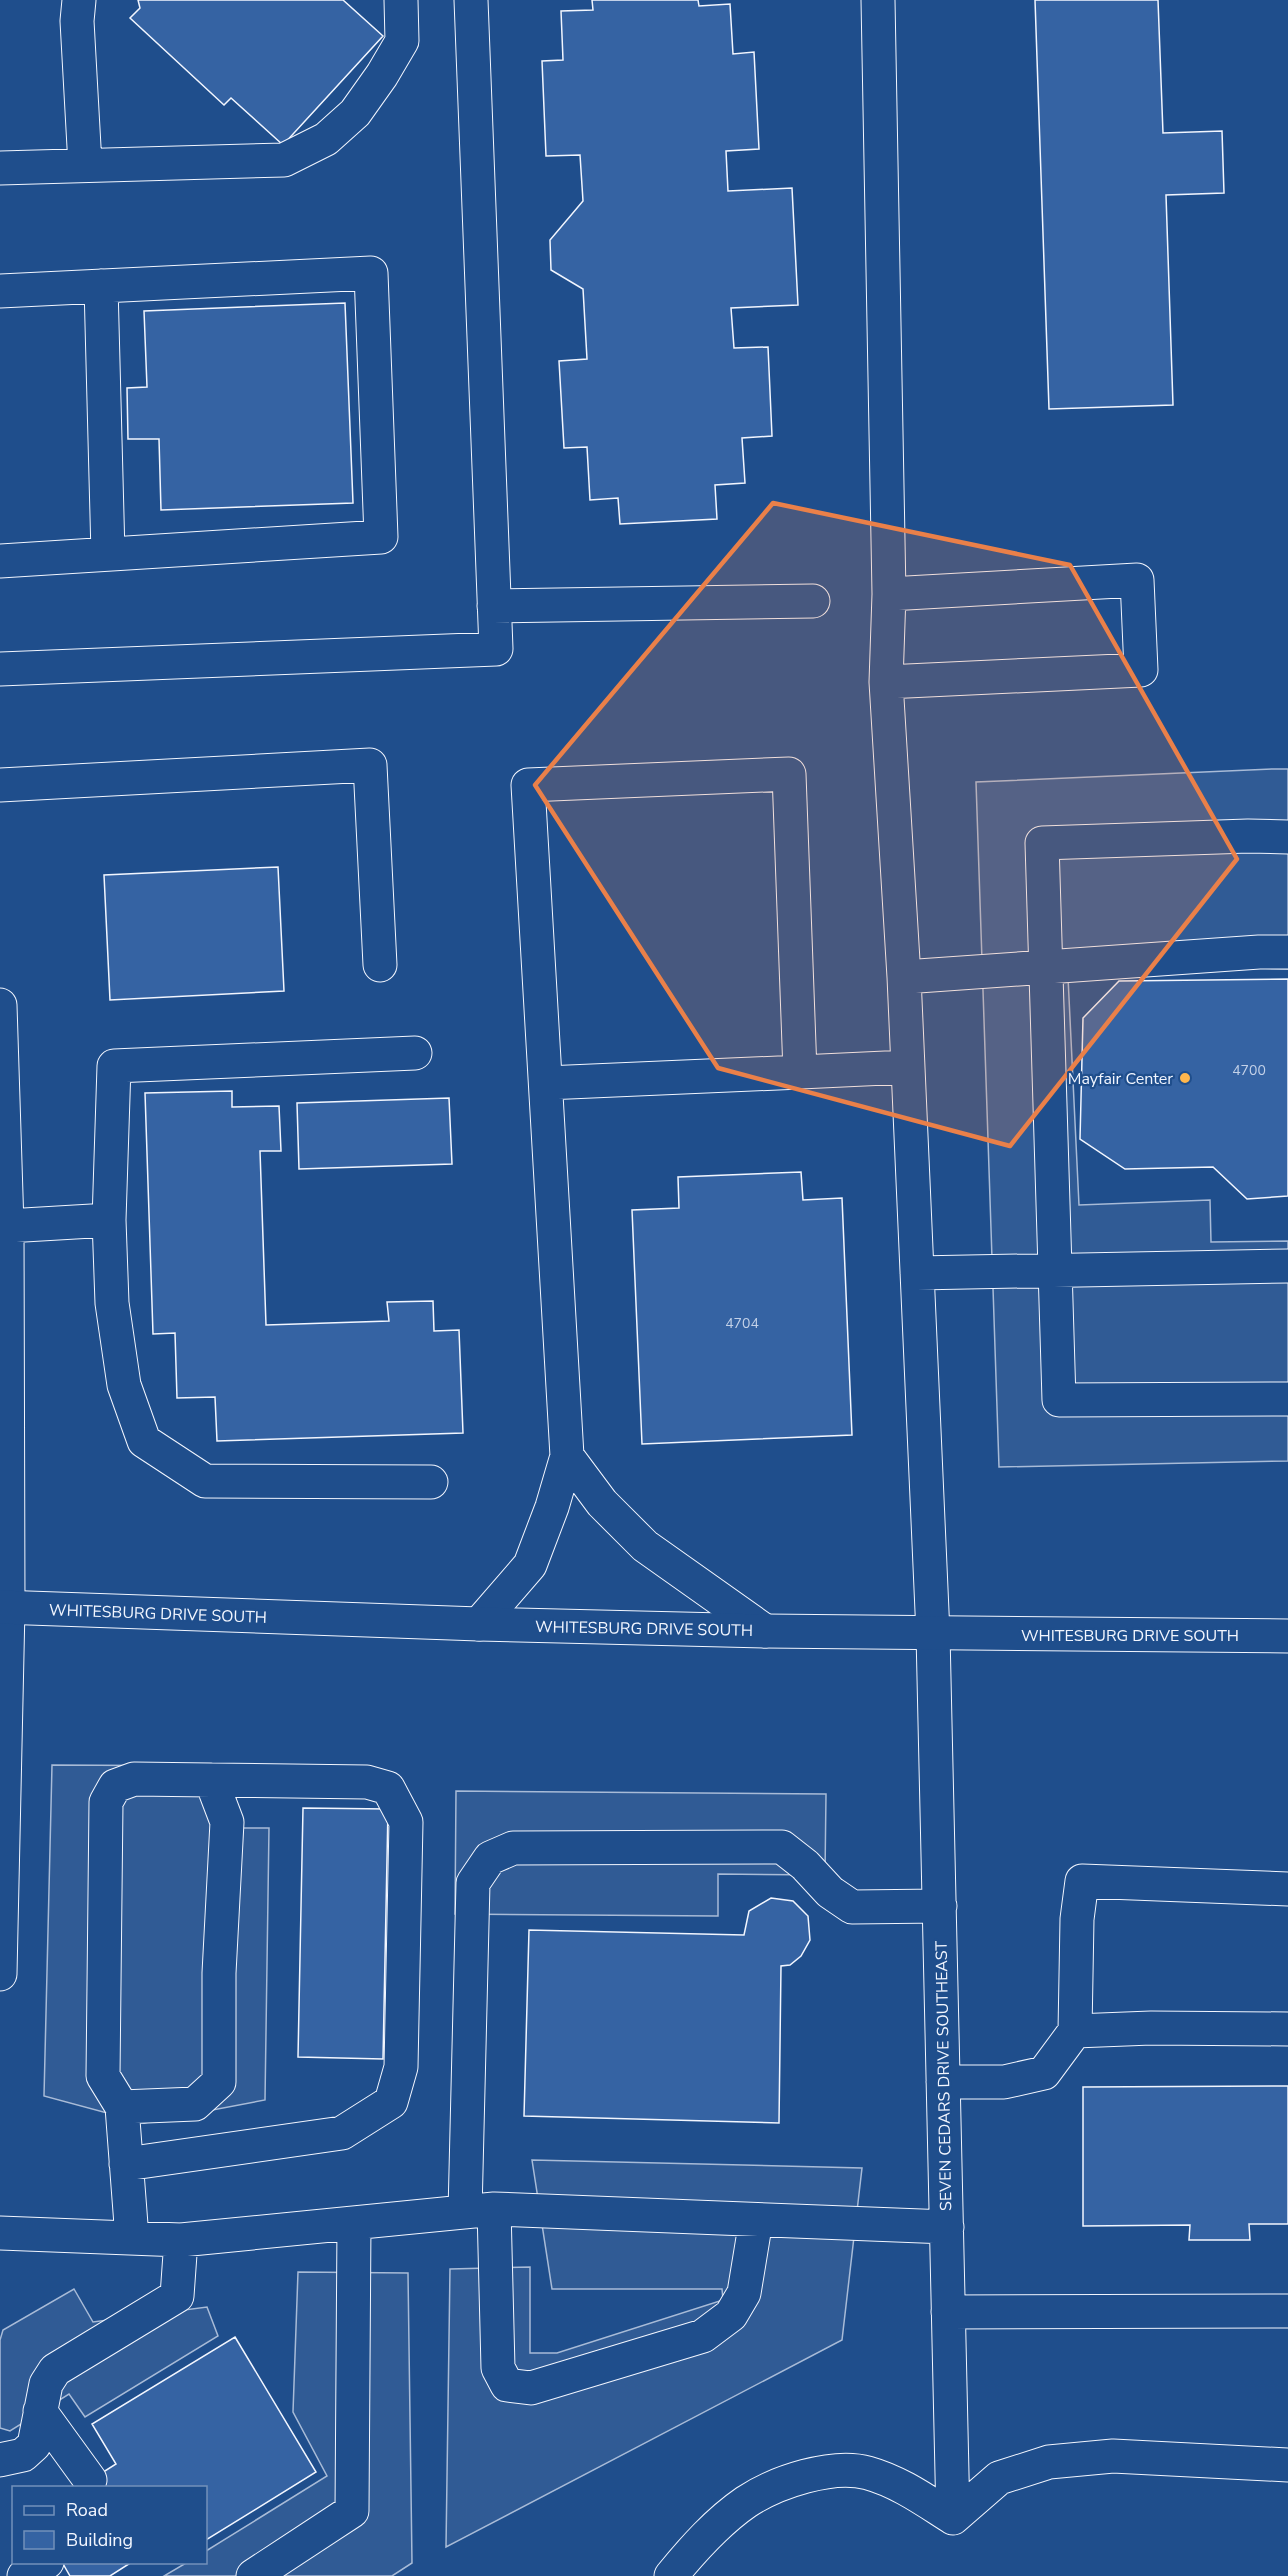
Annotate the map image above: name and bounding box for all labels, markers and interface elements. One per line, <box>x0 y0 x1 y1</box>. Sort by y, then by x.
house number: 4700 <box>1232 1061 1266 1080</box>
place label: Mayfair Center <box>1068 1068 1173 1090</box>
marker: Mayfair Center <box>1178 1071 1192 1085</box>
house number: 4704 <box>725 1314 759 1333</box>
street label: WHITESBURG DRIVE SOUTH <box>49 1599 267 1629</box>
street label: WHITESBURG DRIVE SOUTH <box>535 1616 753 1642</box>
street label: WHITESBURG DRIVE SOUTH <box>1021 1625 1239 1647</box>
street label: SEVEN CEDARS DRIVE SOUTHEAST <box>931 1940 957 2211</box>
legend <box>12 2486 207 2564</box>
text: Road <box>66 2498 108 2522</box>
text: Building <box>66 2528 133 2552</box>

